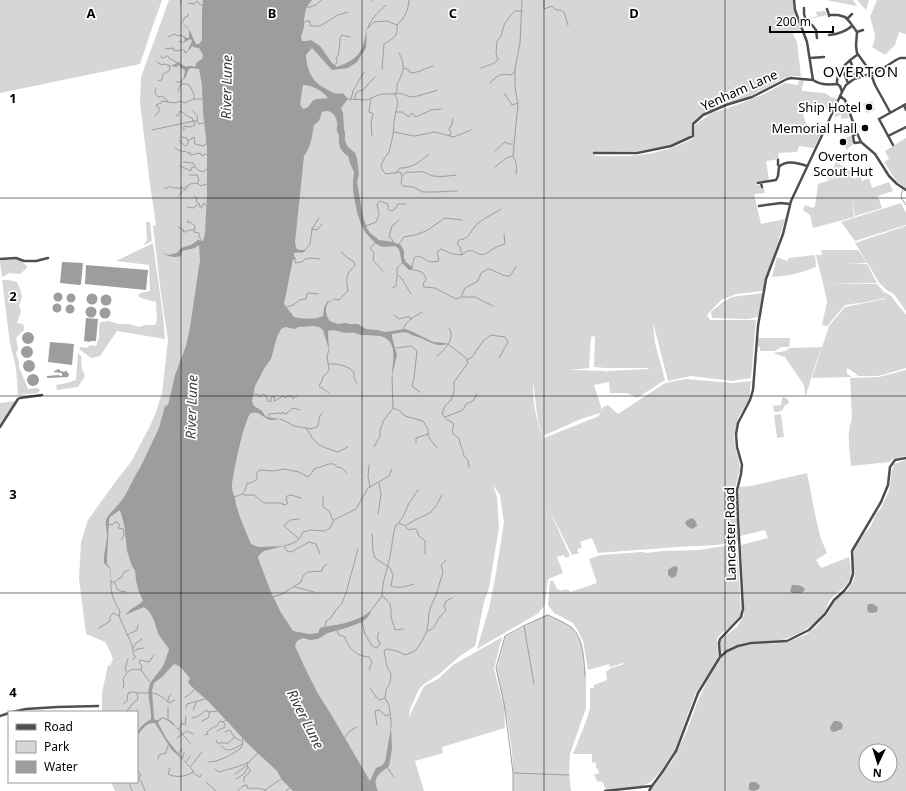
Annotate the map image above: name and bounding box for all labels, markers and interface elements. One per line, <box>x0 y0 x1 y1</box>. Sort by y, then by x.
text: A <box>87 4 96 22</box>
text: B <box>268 4 276 22</box>
text: C <box>449 4 457 22</box>
text: D <box>629 4 639 22</box>
scale bar <box>770 8 833 34</box>
text: 200 m <box>776 13 811 30</box>
water label: River Lune <box>216 55 236 119</box>
district label: OVERTON <box>823 61 899 81</box>
street label: Yenham Lane <box>698 65 780 115</box>
text: 1 <box>9 89 17 107</box>
place label: Ship Hotel <box>798 98 861 116</box>
marker: Ship Hotel <box>864 102 874 112</box>
place label: Memorial Hall <box>771 119 857 137</box>
marker: Memorial Hall <box>860 123 870 133</box>
marker: Overton Scout Hut <box>838 137 848 147</box>
place label: Overton Scout Hut <box>813 147 873 180</box>
text: 2 <box>9 287 17 305</box>
water label: River Lune <box>180 375 202 439</box>
text: 3 <box>9 485 17 503</box>
street label: Lancaster Road <box>720 487 740 581</box>
text: 4 <box>9 683 17 701</box>
water label: River Lune <box>283 686 329 752</box>
legend <box>8 711 138 783</box>
text: Road <box>44 718 73 735</box>
text: Park <box>44 738 70 755</box>
north arrow <box>858 743 898 783</box>
text: Water <box>44 758 78 775</box>
text: N <box>872 766 882 781</box>

